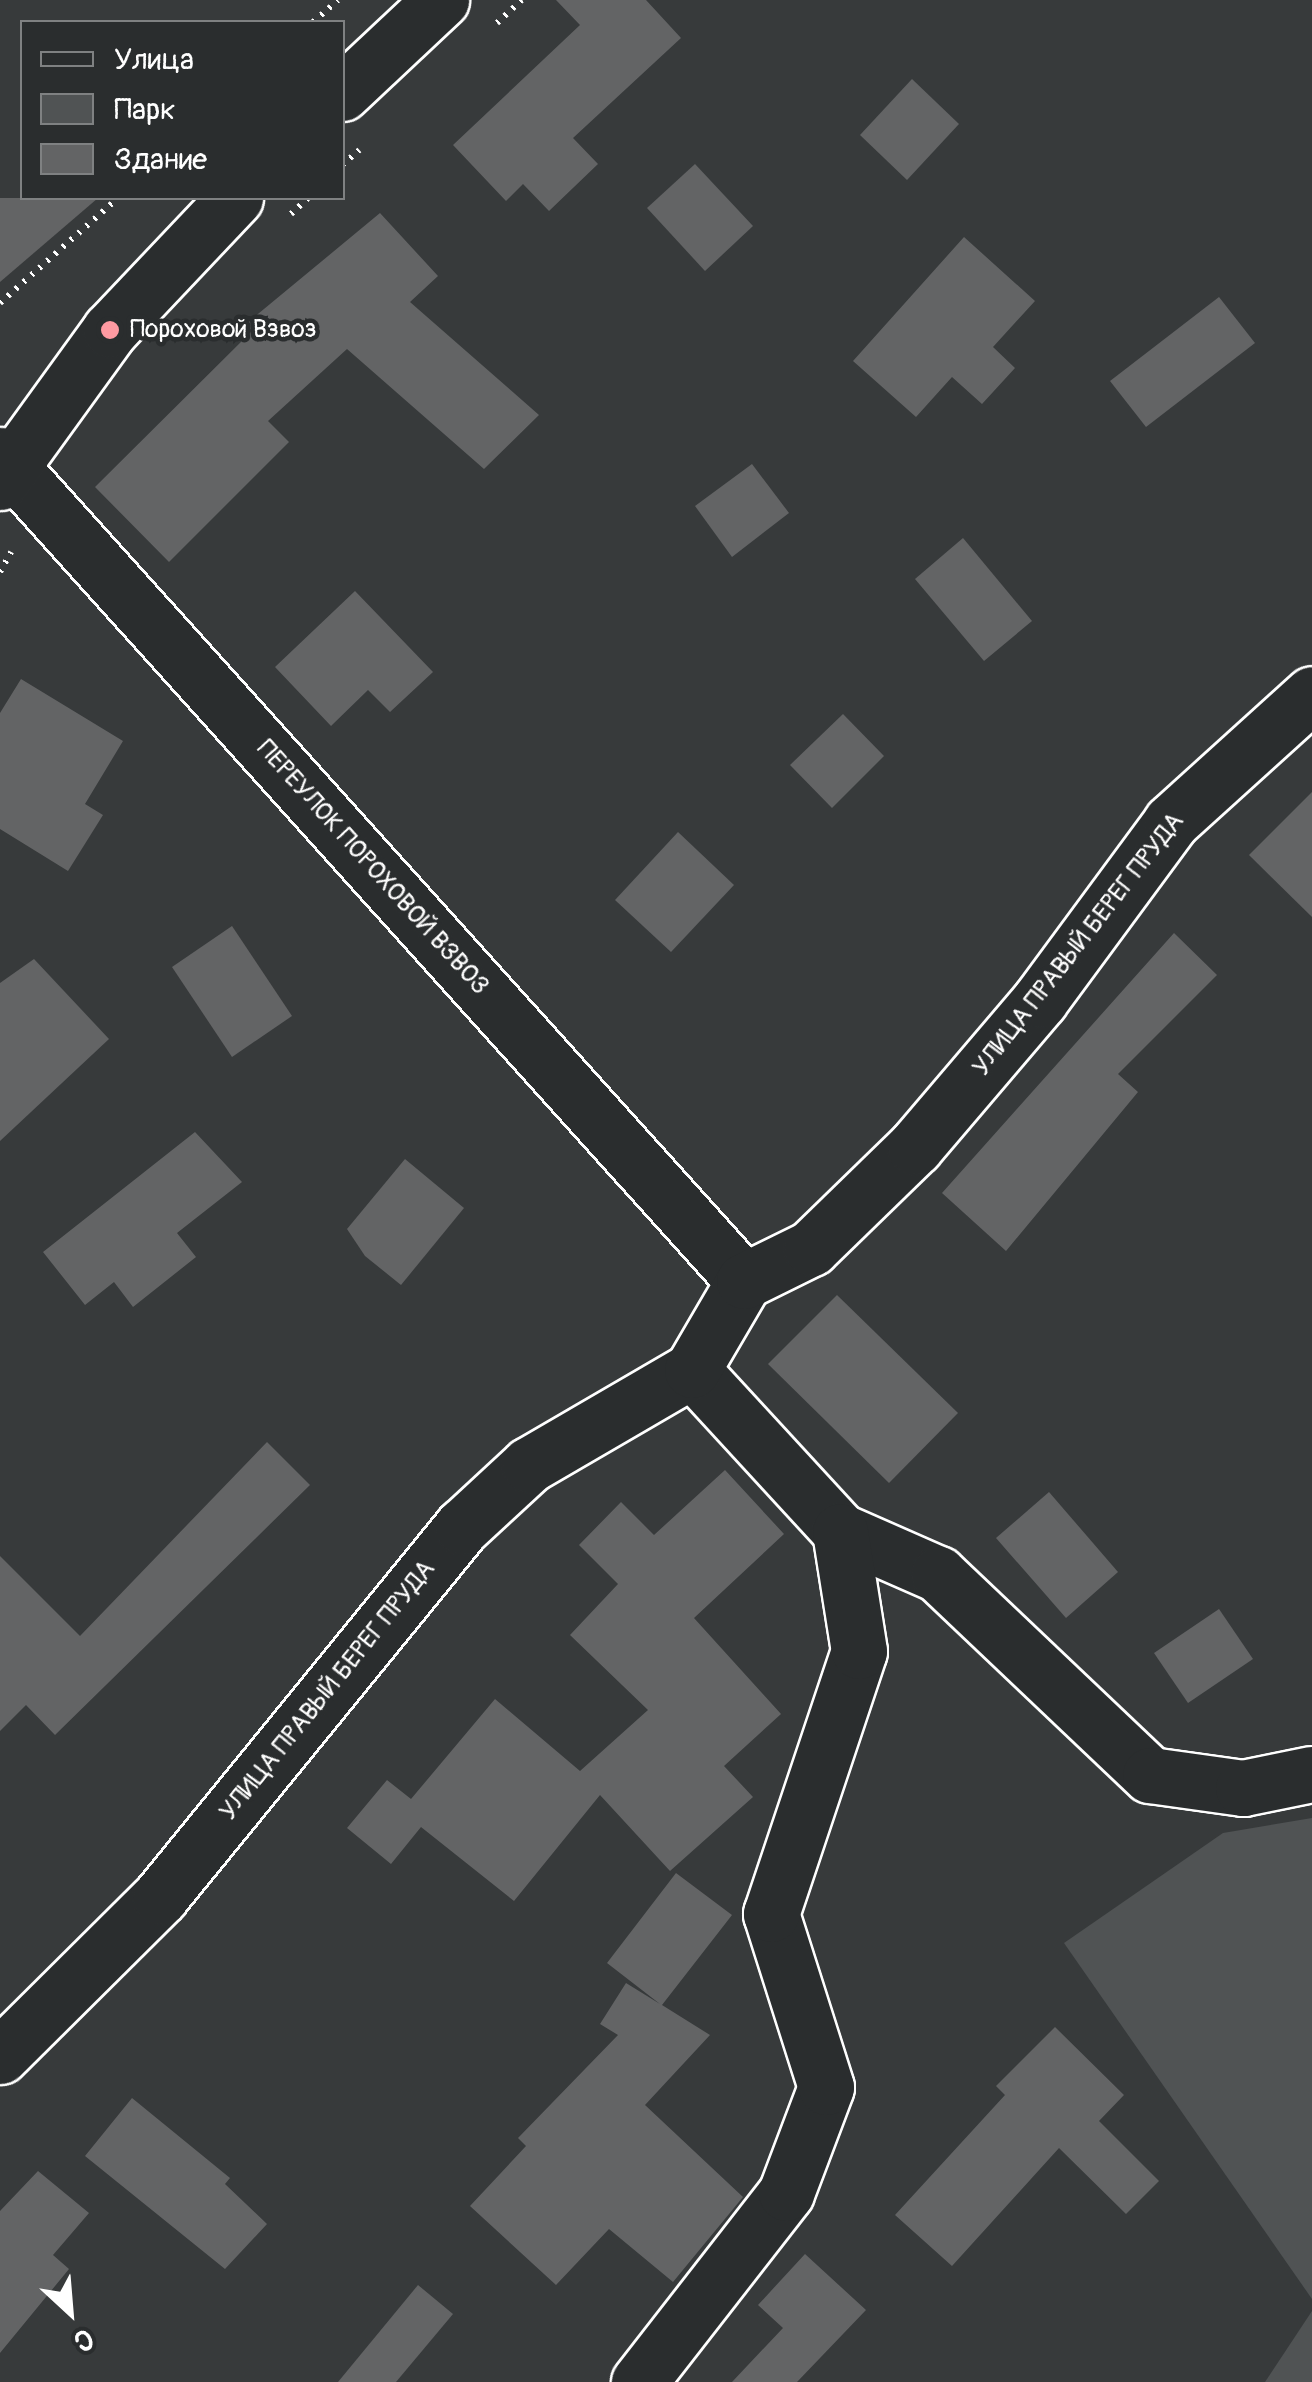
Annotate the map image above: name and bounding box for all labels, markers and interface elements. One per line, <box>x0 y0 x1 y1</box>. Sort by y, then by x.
legend <box>20 20 345 200</box>
text: Улица <box>114 41 194 78</box>
text: Парк <box>114 91 176 128</box>
text: Здание <box>114 141 207 178</box>
place label: Пороховой Взвоз <box>130 315 317 345</box>
marker: Пороховой Взвоз <box>99 319 121 341</box>
street label: ПЕРЕУЛОК ПОРОХОВОЙ ВЗВОЗ <box>250 735 494 1001</box>
street label: УЛИЦА ПРАВЫЙ БЕРЕГ ПРУДА <box>967 808 1191 1082</box>
street label: УЛИЦА ПРАВЫЙ БЕРЕГ ПРУДА <box>214 1555 442 1827</box>
north arrow <box>20 2262 120 2362</box>
text: С <box>68 2320 99 2359</box>

